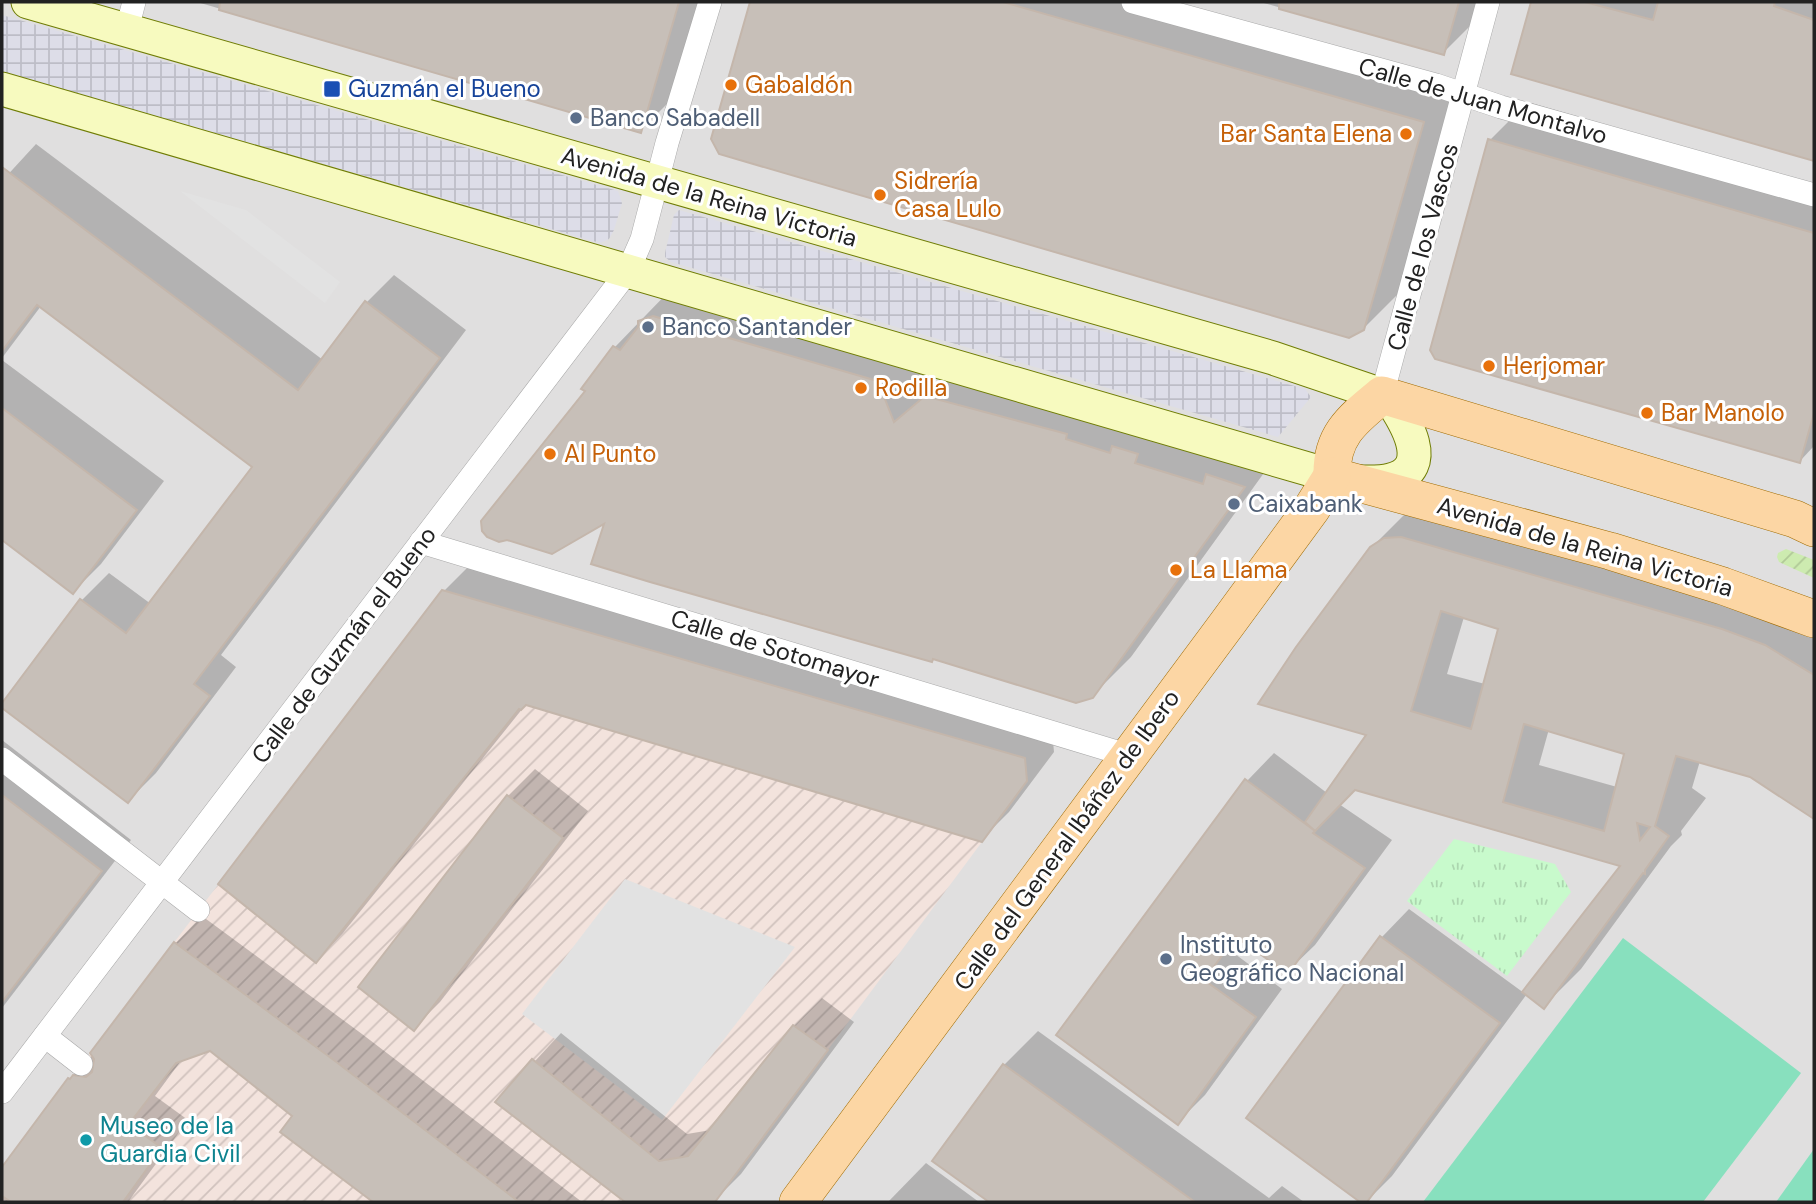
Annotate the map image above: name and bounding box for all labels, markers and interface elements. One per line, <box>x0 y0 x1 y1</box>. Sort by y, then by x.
street label: Calle de Juan Montalvo <box>1355 50 1611 151</box>
place label: Gabaldón <box>745 69 853 100</box>
place label: Guzmán el Bueno <box>348 73 541 104</box>
marker: Gabaldón <box>723 77 739 93</box>
marker: Guzmán el Bueno <box>322 79 342 99</box>
place label: Banco Sabadell <box>590 102 760 133</box>
marker: Banco Sabadell <box>568 110 584 126</box>
place label: Bar Santa Elena <box>1220 118 1392 149</box>
marker: Bar Santa Elena <box>1398 126 1414 142</box>
street label: Avenida de la Reina Victoria <box>557 139 861 254</box>
street label: Calle de los Vascos <box>1380 140 1465 354</box>
place label: Sidrería Casa Lulo <box>894 165 1002 224</box>
marker: Sidrería Casa Lulo <box>872 187 888 203</box>
place label: Banco Santander <box>662 311 852 342</box>
marker: Banco Santander <box>640 319 656 335</box>
place label: Herjomar <box>1503 350 1605 381</box>
marker: Herjomar <box>1481 358 1497 374</box>
place label: Rodilla <box>875 372 947 403</box>
marker: Rodilla <box>853 380 869 396</box>
place label: Bar Manolo <box>1661 397 1785 428</box>
marker: Bar Manolo <box>1639 405 1655 421</box>
place label: Al Punto <box>564 438 656 469</box>
marker: Al Punto <box>542 446 558 462</box>
place label: Caixabank <box>1248 488 1363 519</box>
street label: Avenida de la Reina Victoria <box>1433 489 1737 604</box>
marker: Caixabank <box>1226 496 1242 512</box>
street label: Calle de Guzmán el Bueno <box>244 520 443 769</box>
place label: La Llama <box>1190 554 1288 585</box>
marker: La Llama <box>1168 562 1184 578</box>
street label: Calle de Sotomayor <box>667 602 883 695</box>
street label: Calle del General Ibáñez de Ibero <box>947 683 1186 996</box>
place label: Instituto Geográfico Nacional <box>1180 929 1404 988</box>
marker: Instituto Geográfico Nacional <box>1158 951 1174 967</box>
place label: Museo de la Guardia Civil <box>100 1110 240 1169</box>
marker: Museo de la Guardia Civil <box>78 1132 94 1148</box>

